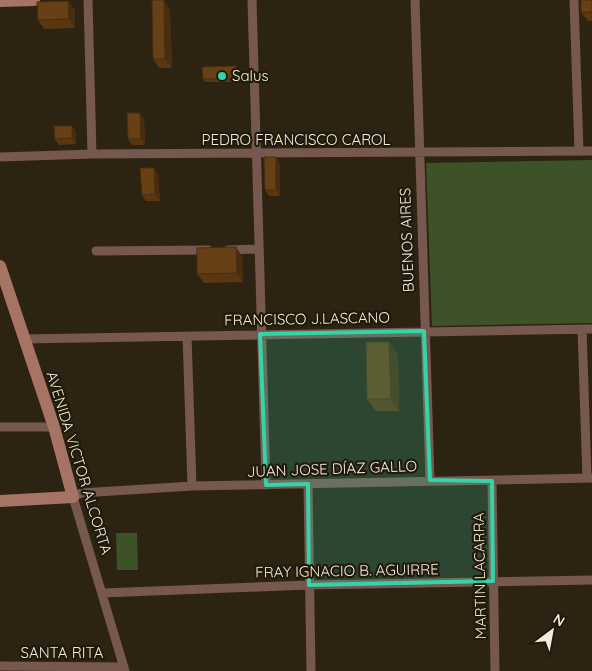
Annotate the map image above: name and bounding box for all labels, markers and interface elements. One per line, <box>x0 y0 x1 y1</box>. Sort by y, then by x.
place label: Salus <box>232 66 268 85</box>
marker: Salus <box>216 70 228 82</box>
street label: PEDRO FRANCISCO CAROL <box>201 130 391 149</box>
street label: BUENOS AIRES <box>395 188 418 293</box>
street label: FRANCISCO J.LASCANO <box>224 308 390 329</box>
street label: AVENIDA VICTOR ALCORTA <box>43 369 117 557</box>
street label: JUAN JOSE DÍAZ GALLO <box>247 456 417 481</box>
street label: MARTIN LACARRA <box>469 512 490 640</box>
street label: FRAY IGNACIO B. AGUIRRE <box>255 559 439 582</box>
north arrow <box>527 606 577 656</box>
text: N <box>550 610 568 630</box>
street label: SANTA RITA <box>21 643 104 662</box>

